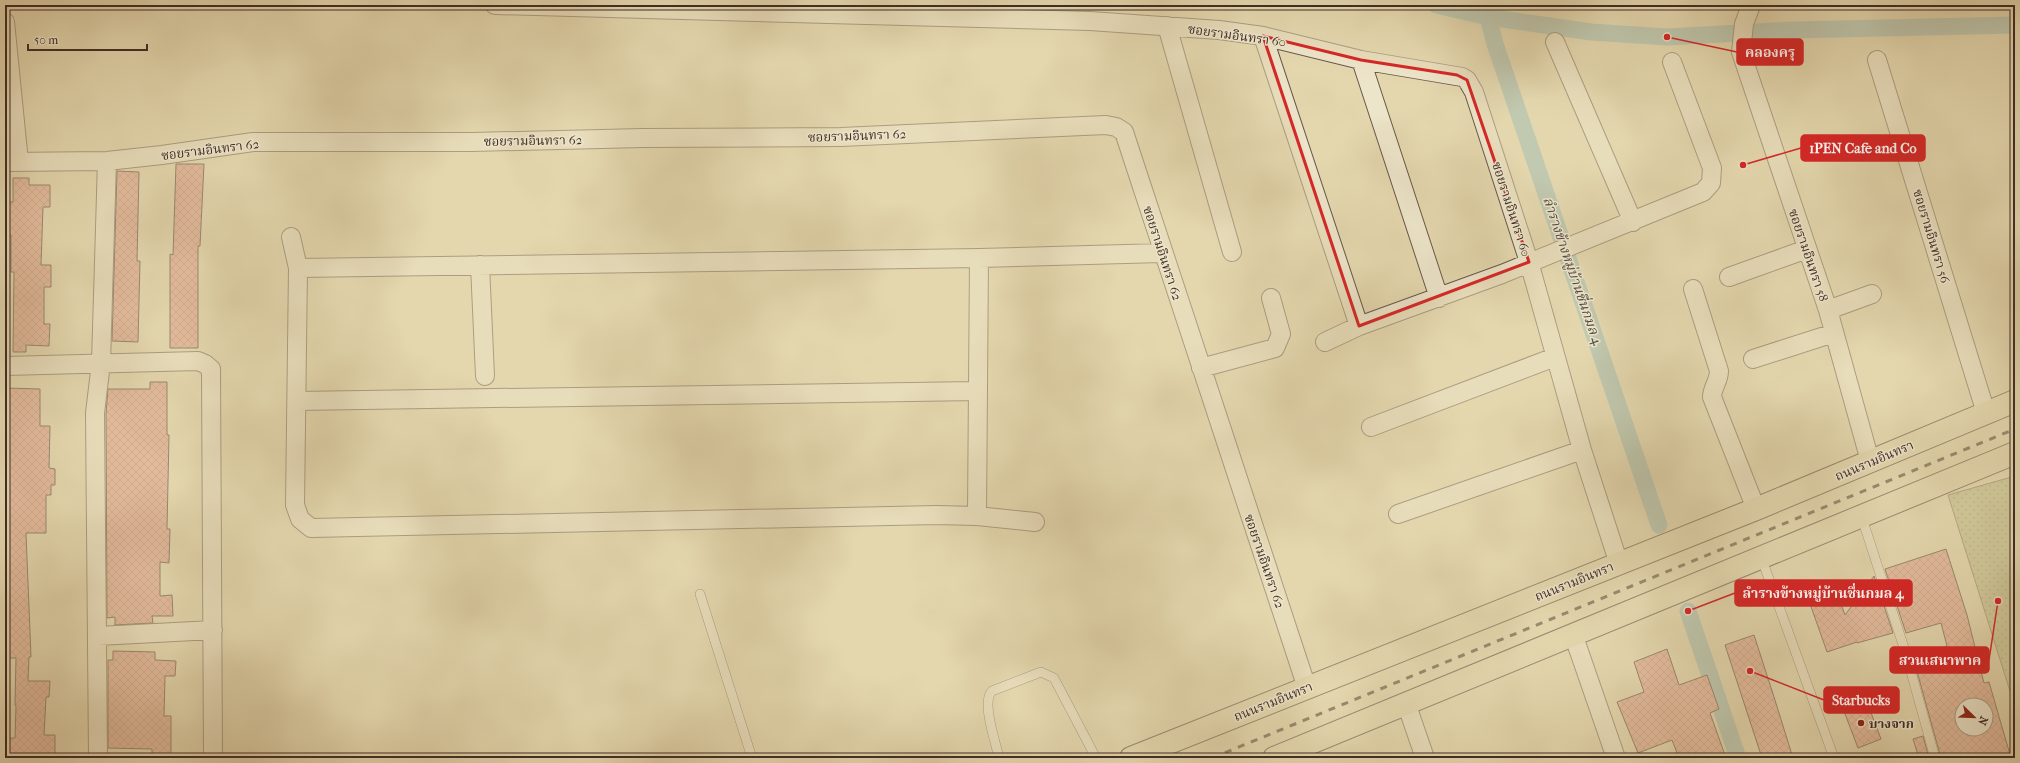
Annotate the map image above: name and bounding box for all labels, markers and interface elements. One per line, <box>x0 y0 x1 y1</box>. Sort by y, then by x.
street label: ซอยรามอินทรา 60 <box>1187 21 1287 50</box>
scale bar <box>28 26 147 52</box>
text: 50 m <box>34 33 58 47</box>
callout: คลองครุ <box>1737 39 1803 65</box>
text: คลองครุ <box>1745 44 1795 61</box>
street label: ซอยรามอินทรา 62 <box>808 126 907 145</box>
street label: ซอยรามอินทรา 62 <box>484 132 583 149</box>
callout: 1PEN Cafe and Co <box>1801 135 1925 161</box>
street label: ซอยรามอินทรา 62 <box>160 136 260 163</box>
text: 1PEN Cafe and Co <box>1809 140 1917 157</box>
street label: ซอยรามอินทรา 60 <box>1489 160 1534 259</box>
street label: ซอยรามอินทรา 56 <box>1910 187 1953 286</box>
water label: ลำรางข้างหมู่บ้านชื่นกมล 4 <box>1538 194 1608 348</box>
street label: ซอยรามอินทรา 62 <box>1140 204 1185 303</box>
street label: ซอยรามอินทรา 58 <box>1786 207 1831 303</box>
street label: ถนนรามอินทรา <box>1833 437 1916 484</box>
street label: ซอยรามอินทรา 62 <box>1241 512 1288 610</box>
street label: ถนนรามอินทรา <box>1532 559 1616 604</box>
callout: ลำรางข้างหมู่บ้านชื่นกมล 4 <box>1735 580 1912 606</box>
text: ลำรางข้างหมู่บ้านชื่นกมล 4 <box>1742 583 1904 602</box>
callout: สวนเสนาพาค <box>1890 647 1989 673</box>
text: สวนเสนาพาค <box>1899 652 1981 669</box>
street label: ถนนรามอินทรา <box>1231 679 1315 724</box>
callout: Starbucks <box>1824 687 1899 713</box>
text: Starbucks <box>1832 692 1891 709</box>
north arrow <box>1954 697 1994 737</box>
text: N <box>1975 714 1990 728</box>
place label: บางจาก <box>1869 716 1914 731</box>
marker: บางจาก <box>1856 718 1866 728</box>

